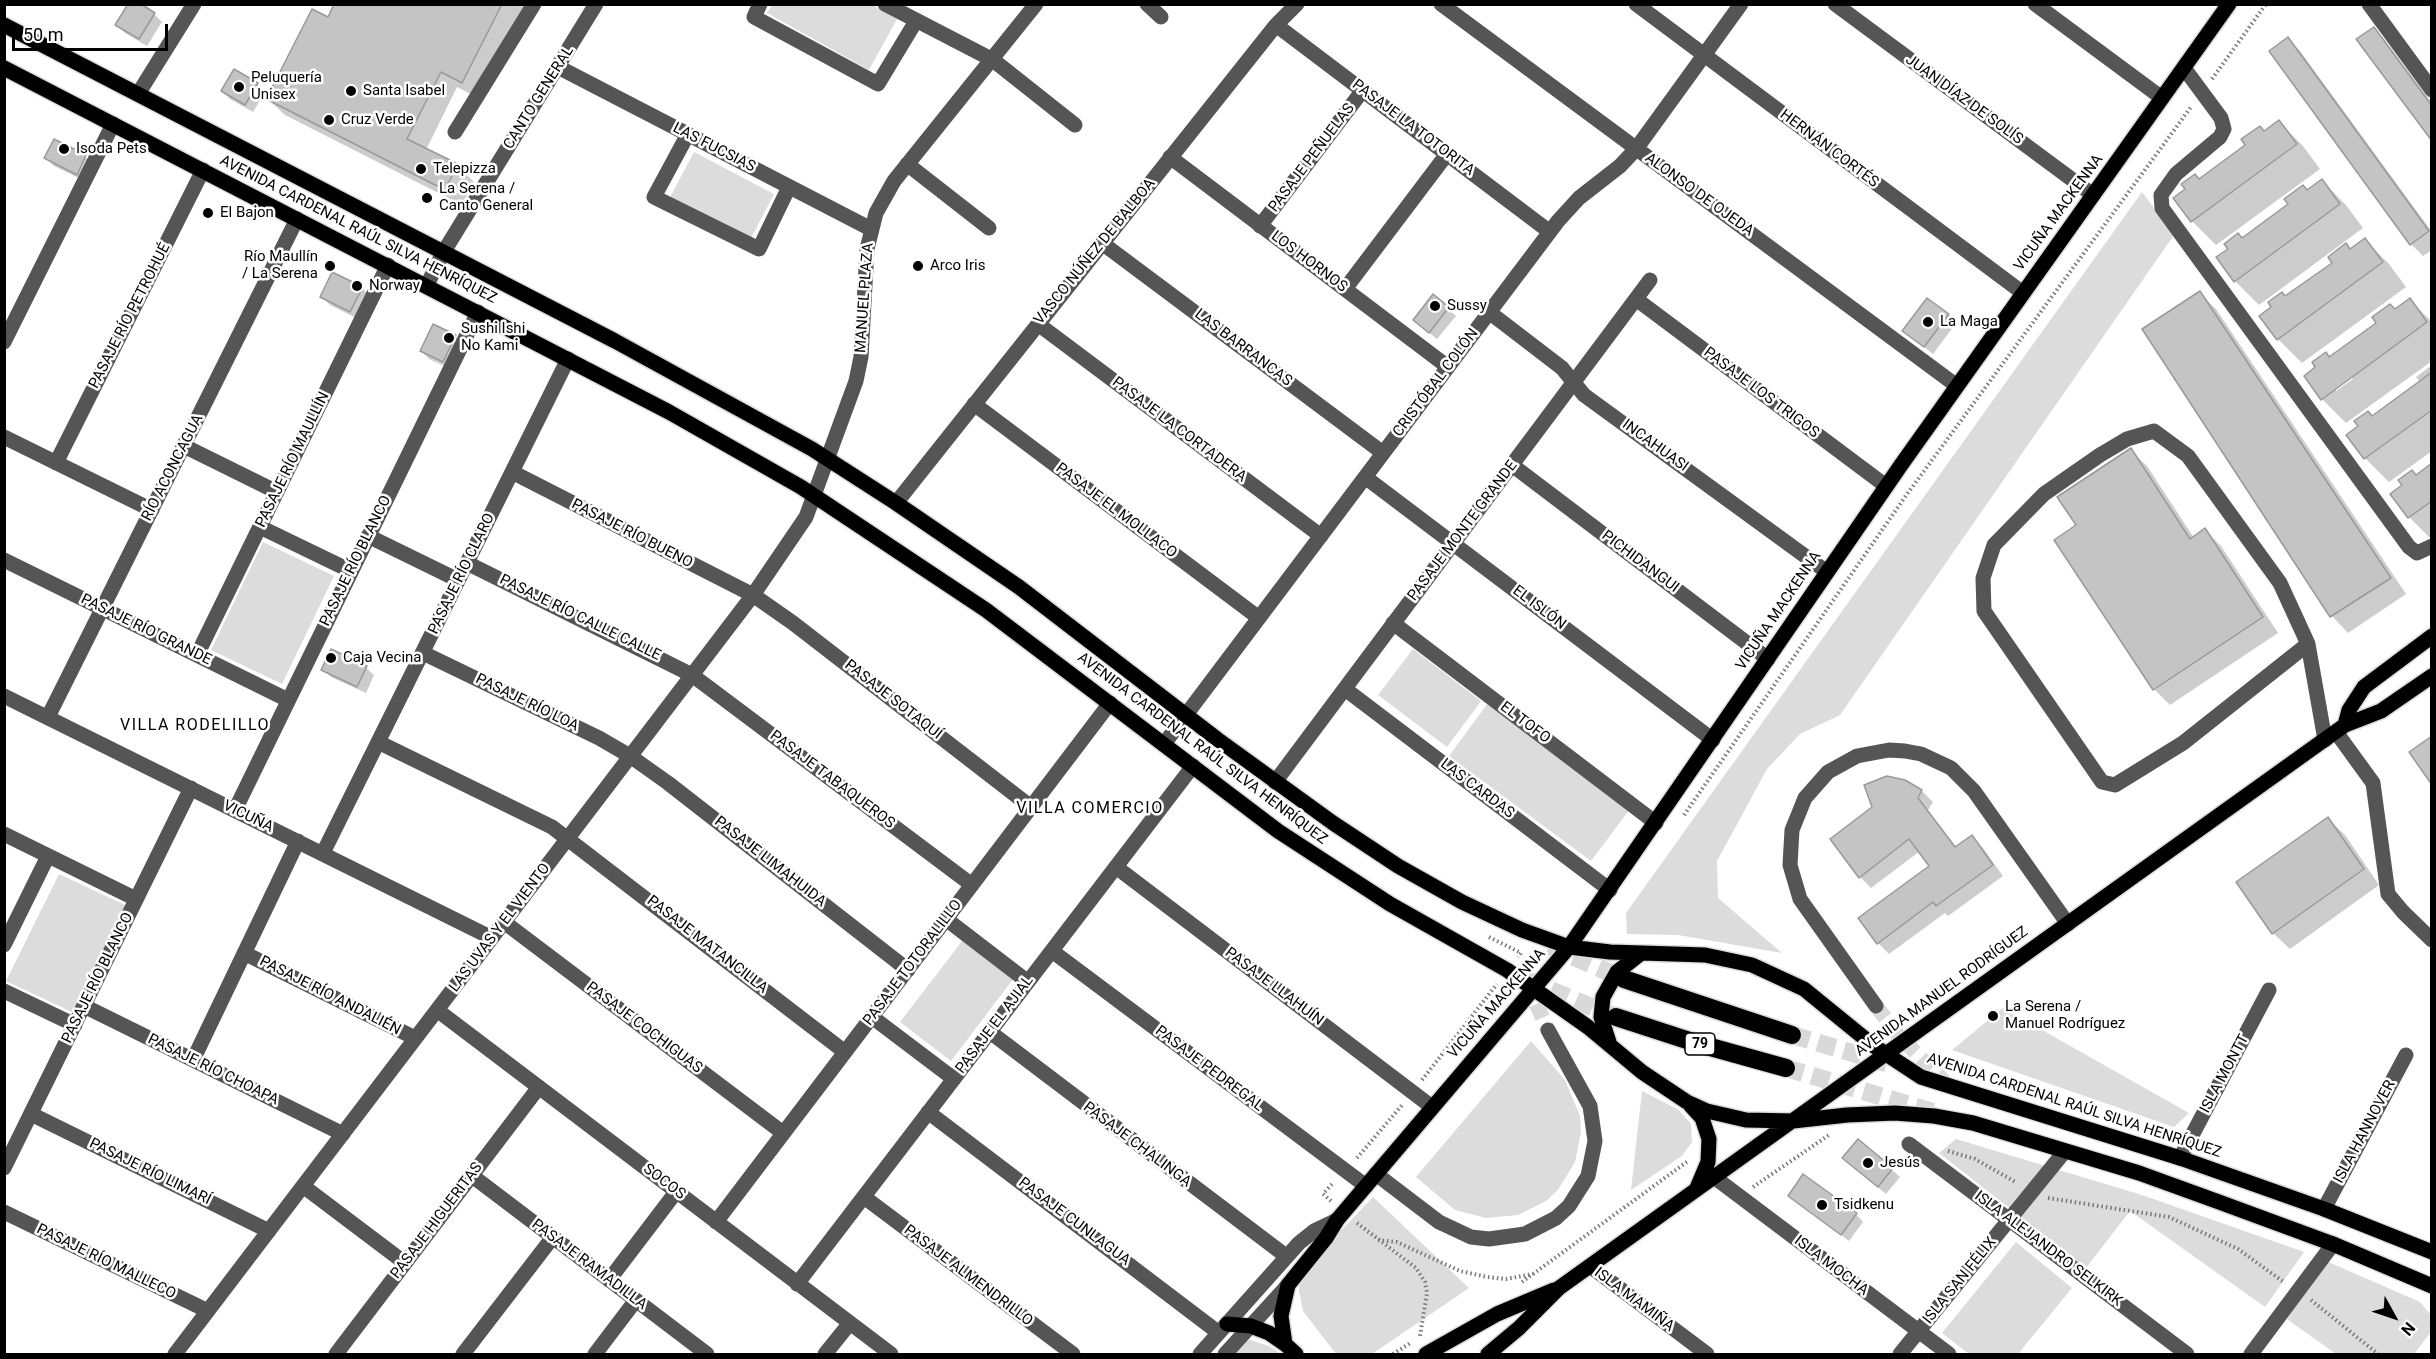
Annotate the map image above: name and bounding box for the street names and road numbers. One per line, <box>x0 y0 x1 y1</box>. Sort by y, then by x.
street label: CANTO GENERAL <box>500 43 578 153</box>
street label: JUAN DÍAZ DE SOLÍS <box>1902 51 2026 149</box>
street label: PASAJE LA TOTORITA <box>1348 76 1478 180</box>
street label: PASAJE PEÑUELAS <box>1265 100 1359 216</box>
street label: HERNÁN CORTÉS <box>1776 106 1882 192</box>
street label: LAS FUCSIAS <box>670 120 758 176</box>
street label: ALONSO DE OJEDA <box>1641 150 1757 240</box>
street label: VICUÑA MACKENNA <box>2011 151 2107 275</box>
street label: AVENIDA CARDENAL RAÚL SILVA HENRÍQUEZ <box>217 152 499 308</box>
street label: VASCO NÚÑEZ DE BALBOA <box>1031 175 1159 329</box>
street label: LOS HORNOS <box>1267 228 1351 296</box>
street label: PASAJE RÍO PETROHUÉ <box>86 240 174 392</box>
street label: MANUEL PLAZA <box>852 242 878 354</box>
street label: LAS BARRANCAS <box>1191 306 1295 390</box>
street label: CRISTÓBAL COLÓN <box>1389 325 1483 441</box>
street label: PASAJE LOS TRIGOS <box>1700 344 1822 442</box>
street label: PASAJE LA CORTADERA <box>1108 374 1250 486</box>
street label: PASAJE RÍO MAULLÍN <box>252 389 334 531</box>
street label: RÍO ACONCAGUA <box>138 412 208 524</box>
street label: INCAHUASI <box>1618 416 1692 476</box>
street label: PASAJE MONTE GRANDE <box>1404 457 1522 605</box>
street label: PASAJE EL MOLLACO <box>1052 459 1180 563</box>
street label: PASAJE RÍO BLANCO <box>317 493 395 629</box>
street label: PASAJE RÍO BUENO <box>568 496 696 572</box>
street label: PASAJE RÍO CLARO <box>425 511 499 637</box>
street label: PICHIDANGUI <box>1598 527 1682 597</box>
street label: VICUÑA MACKENNA <box>1733 548 1825 674</box>
street label: PASAJE RÍO CALLE CALLE <box>497 571 663 665</box>
street label: EL ISLÓN <box>1509 582 1569 634</box>
street label: PASAJE RÍO GRANDE <box>78 591 214 669</box>
street label: AVENIDA CARDENAL RAÚL SILVA HENRÍQUEZ <box>1073 649 1331 849</box>
street label: PASAJE SOTAQUÍ <box>841 656 945 744</box>
street label: PASAJE RÍO LOA <box>473 670 581 736</box>
street label: EL TOFO <box>1496 698 1554 748</box>
street label: PASAJE TABAQUEROS <box>766 727 898 833</box>
street label: LAS CARDAS <box>1437 755 1517 823</box>
street label: VICUÑA <box>220 797 276 837</box>
street label: PASAJE LIMAHUIDA <box>711 813 829 911</box>
street label: LAS UVAS Y EL VIENTO <box>446 860 554 996</box>
street label: PASAJE MATANCILLA <box>643 892 771 998</box>
street label: PASAJE TOTORALILLO <box>860 897 966 1029</box>
street label: PASAJE RÍO BLANCO <box>59 910 137 1046</box>
street label: AVENIDA MANUEL RODRÍGUEZ <box>1852 923 2032 1061</box>
street label: PASAJE LLAHUÍN <box>1221 944 1327 1030</box>
street label: VICUÑA MACKENNA <box>1444 945 1550 1063</box>
street label: PASAJE RÍO ANDALIÉN <box>256 953 404 1039</box>
street label: PASAJE EL AJIAL <box>952 972 1038 1078</box>
street label: PASAJE COCHIGUAS <box>582 979 706 1077</box>
street label: PASAJE PEDREGAL <box>1151 1022 1267 1116</box>
street label: PASAJE RÍO CHOAPA <box>145 1030 281 1110</box>
street label: ISLA MONTT <box>2197 1032 2253 1116</box>
road number: 79 <box>1685 1033 1715 1055</box>
street label: AVENIDA CARDENAL RAÚL SILVA HENRÍQUEZ <box>1925 1050 2223 1162</box>
street label: ISLA HANNOVER <box>2330 1077 2400 1187</box>
street label: PASAJE CHALINGA <box>1079 1098 1195 1192</box>
street label: PASAJE RÍO LIMARÍ <box>86 1135 214 1209</box>
street label: PASAJE HIGUERITAS <box>387 1159 487 1283</box>
street label: SOCOS <box>639 1160 689 1204</box>
street label: PASAJE CUNLAGUA <box>1015 1174 1133 1270</box>
street label: ISLA ALEJANDRO SELKIRK <box>1971 1188 2125 1310</box>
street label: PASAJE RAMADILLA <box>528 1216 650 1314</box>
street label: PASAJE RÍO MALLECO <box>33 1220 179 1304</box>
street label: PASAJE ALMENDRILLO <box>900 1222 1036 1330</box>
street label: ISLA MOCHA <box>1790 1232 1872 1300</box>
street label: ISLA SAN FÉLIX <box>1920 1234 2000 1328</box>
street label: ISLA MAMIÑA <box>1590 1264 1678 1336</box>

